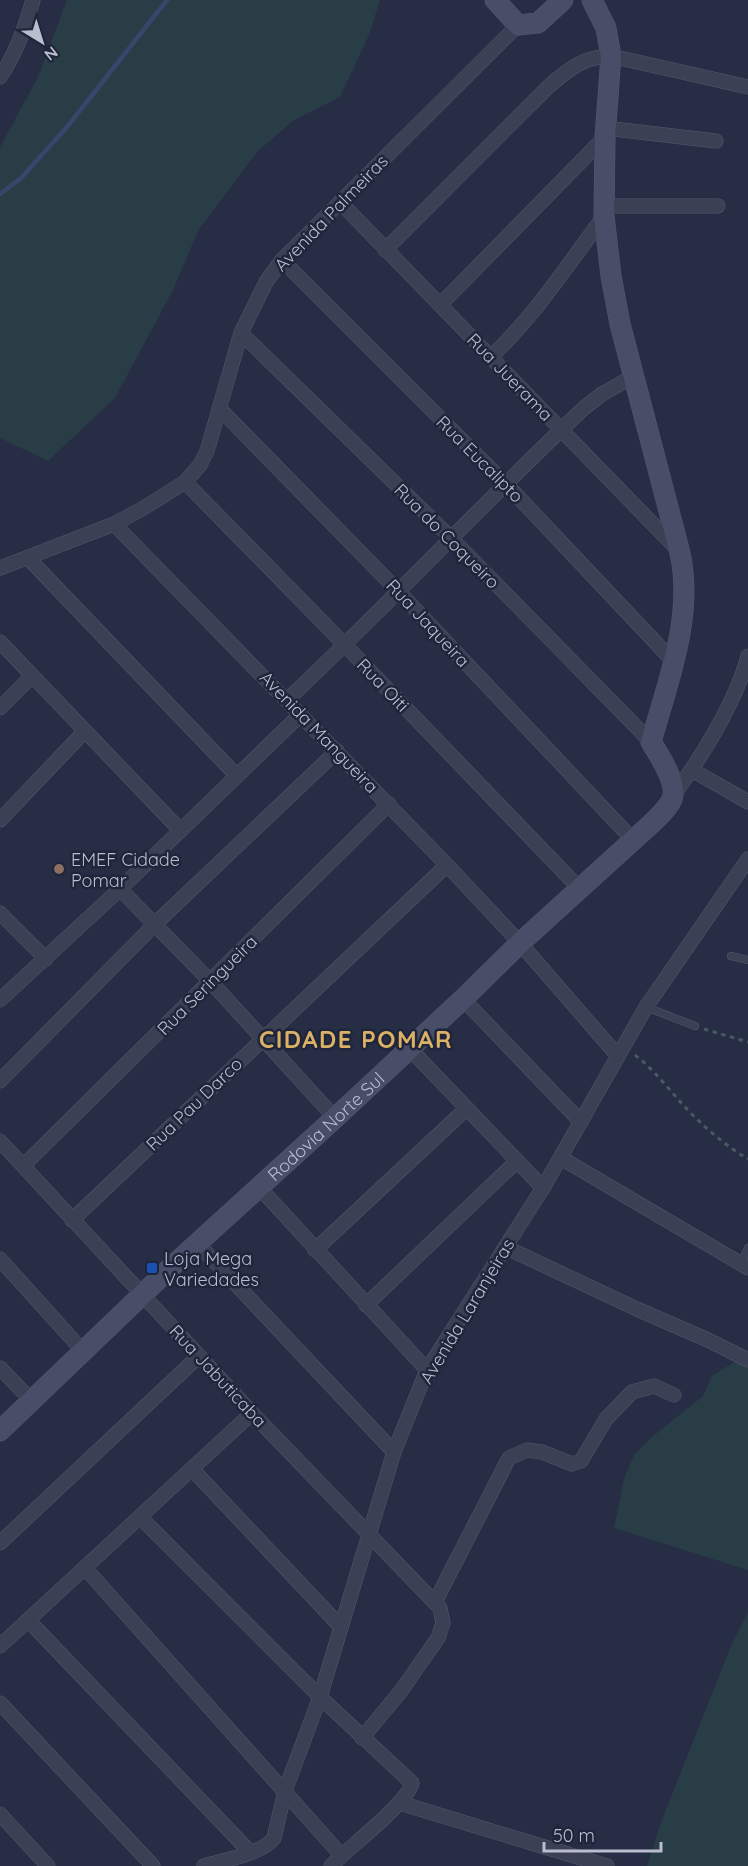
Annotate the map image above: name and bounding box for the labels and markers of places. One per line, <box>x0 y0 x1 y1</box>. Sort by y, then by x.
place label: EMEF Cidade Pomar <box>71 848 180 892</box>
marker: EMEF Cidade Pomar <box>52 862 66 876</box>
place label: Loja Mega Variedades <box>164 1247 259 1291</box>
marker: Loja Mega Variedades <box>145 1261 159 1275</box>

